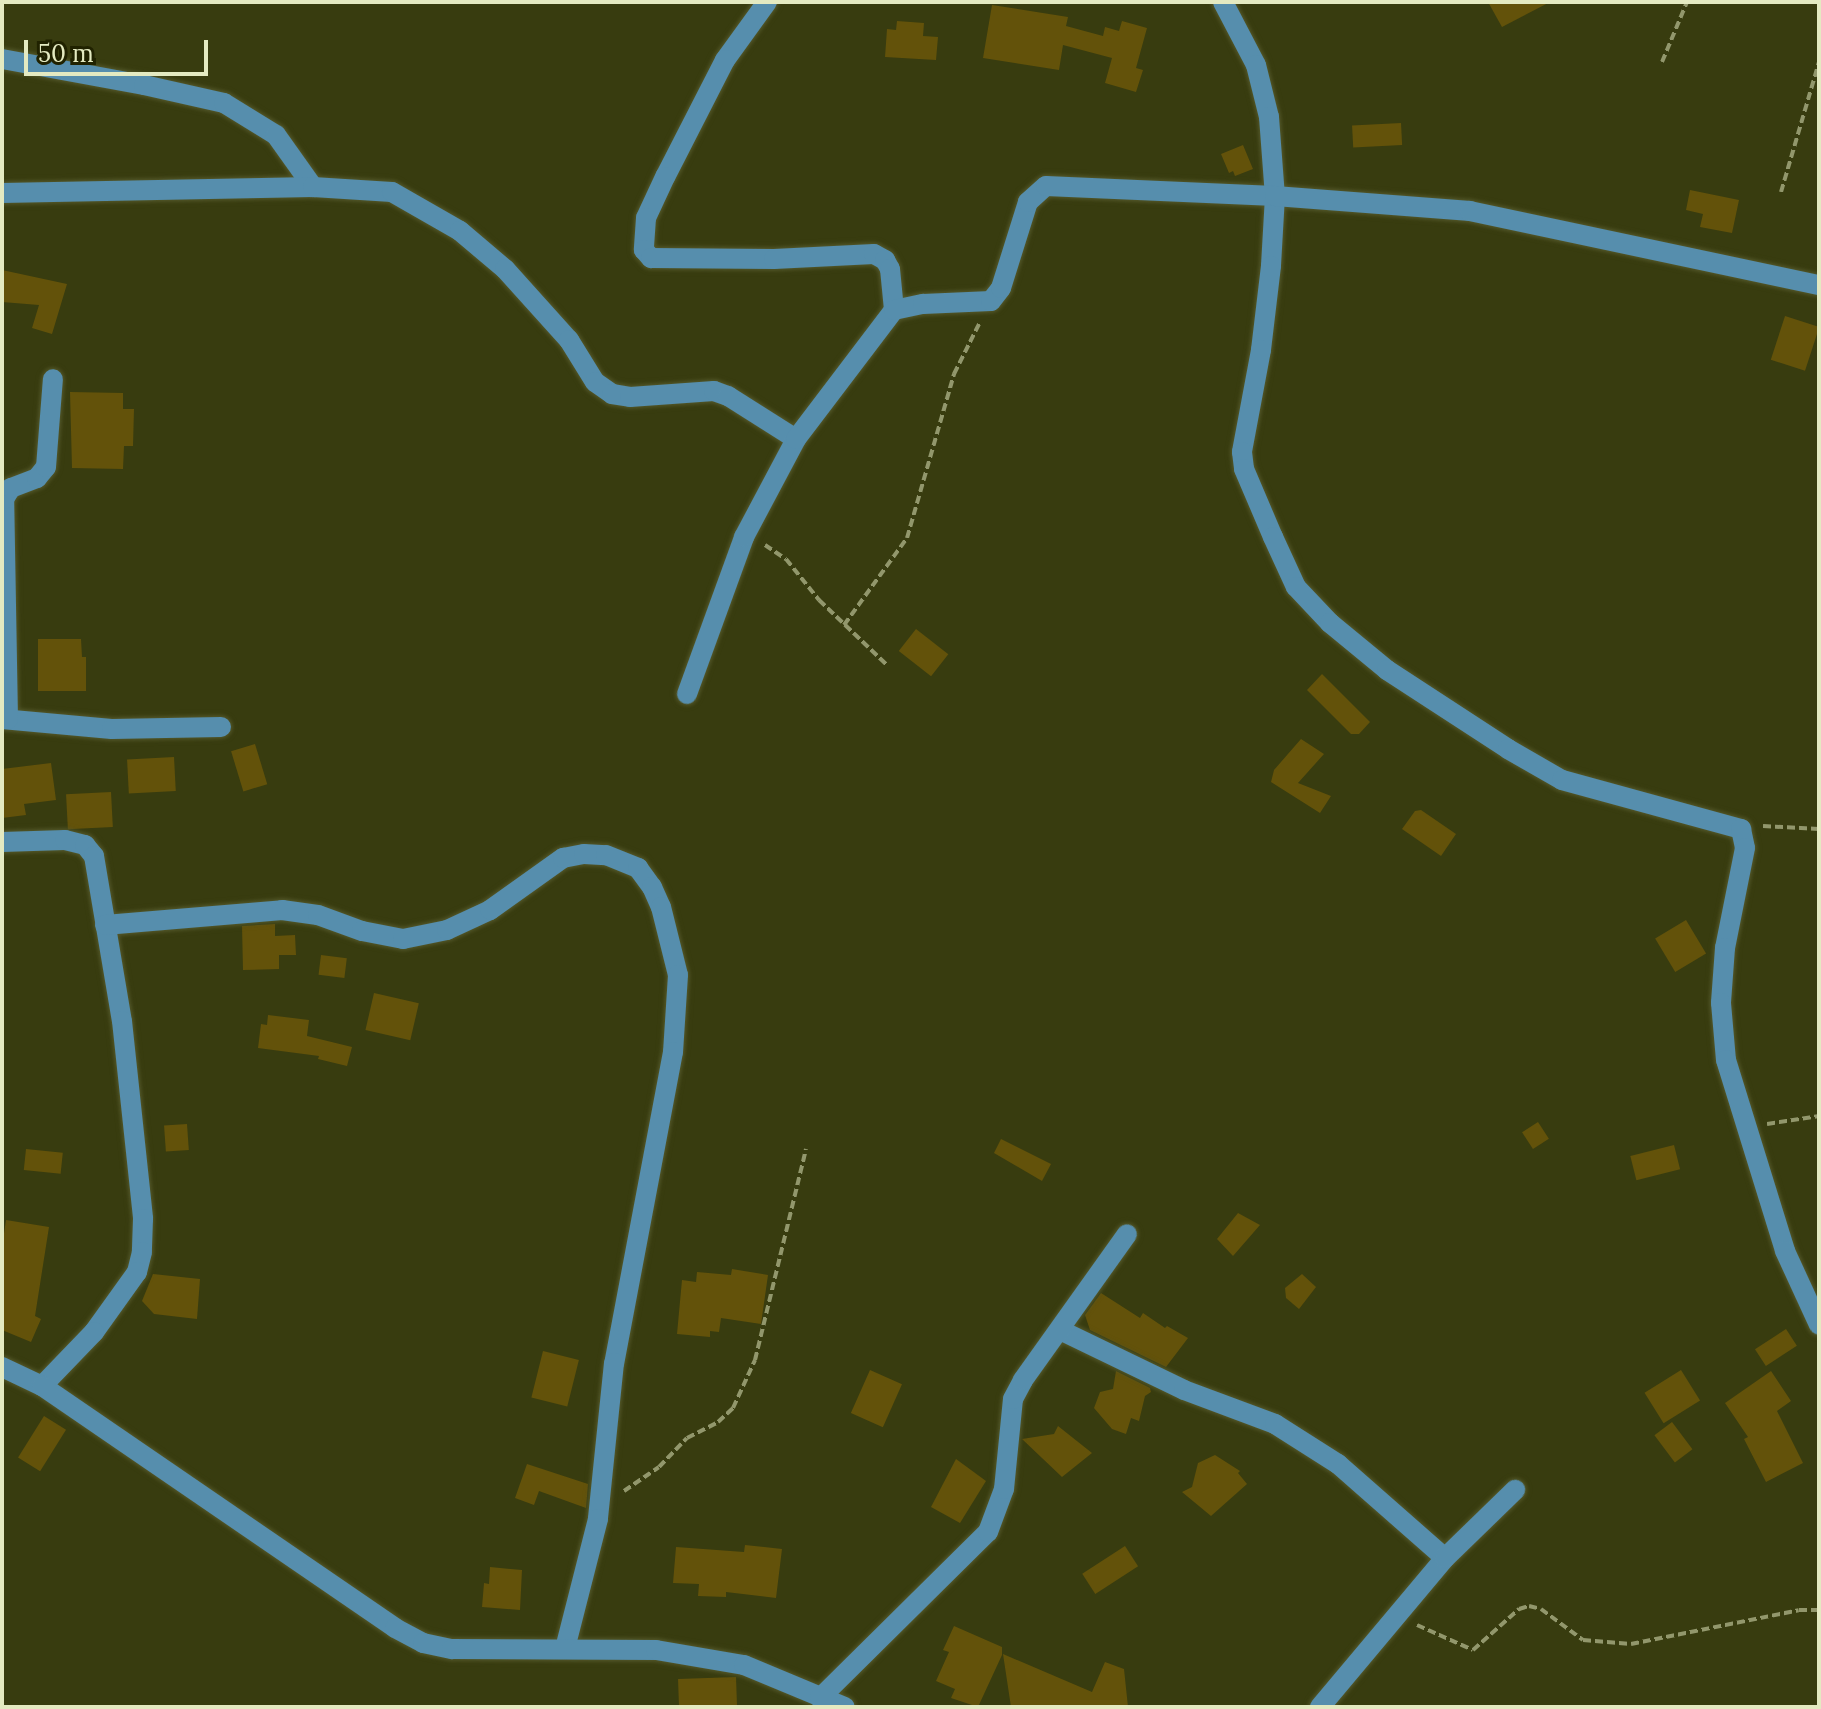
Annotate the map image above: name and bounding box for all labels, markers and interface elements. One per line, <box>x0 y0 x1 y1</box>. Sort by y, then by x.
scale bar <box>28 24 212 74</box>
text: 50 m <box>38 38 94 69</box>

